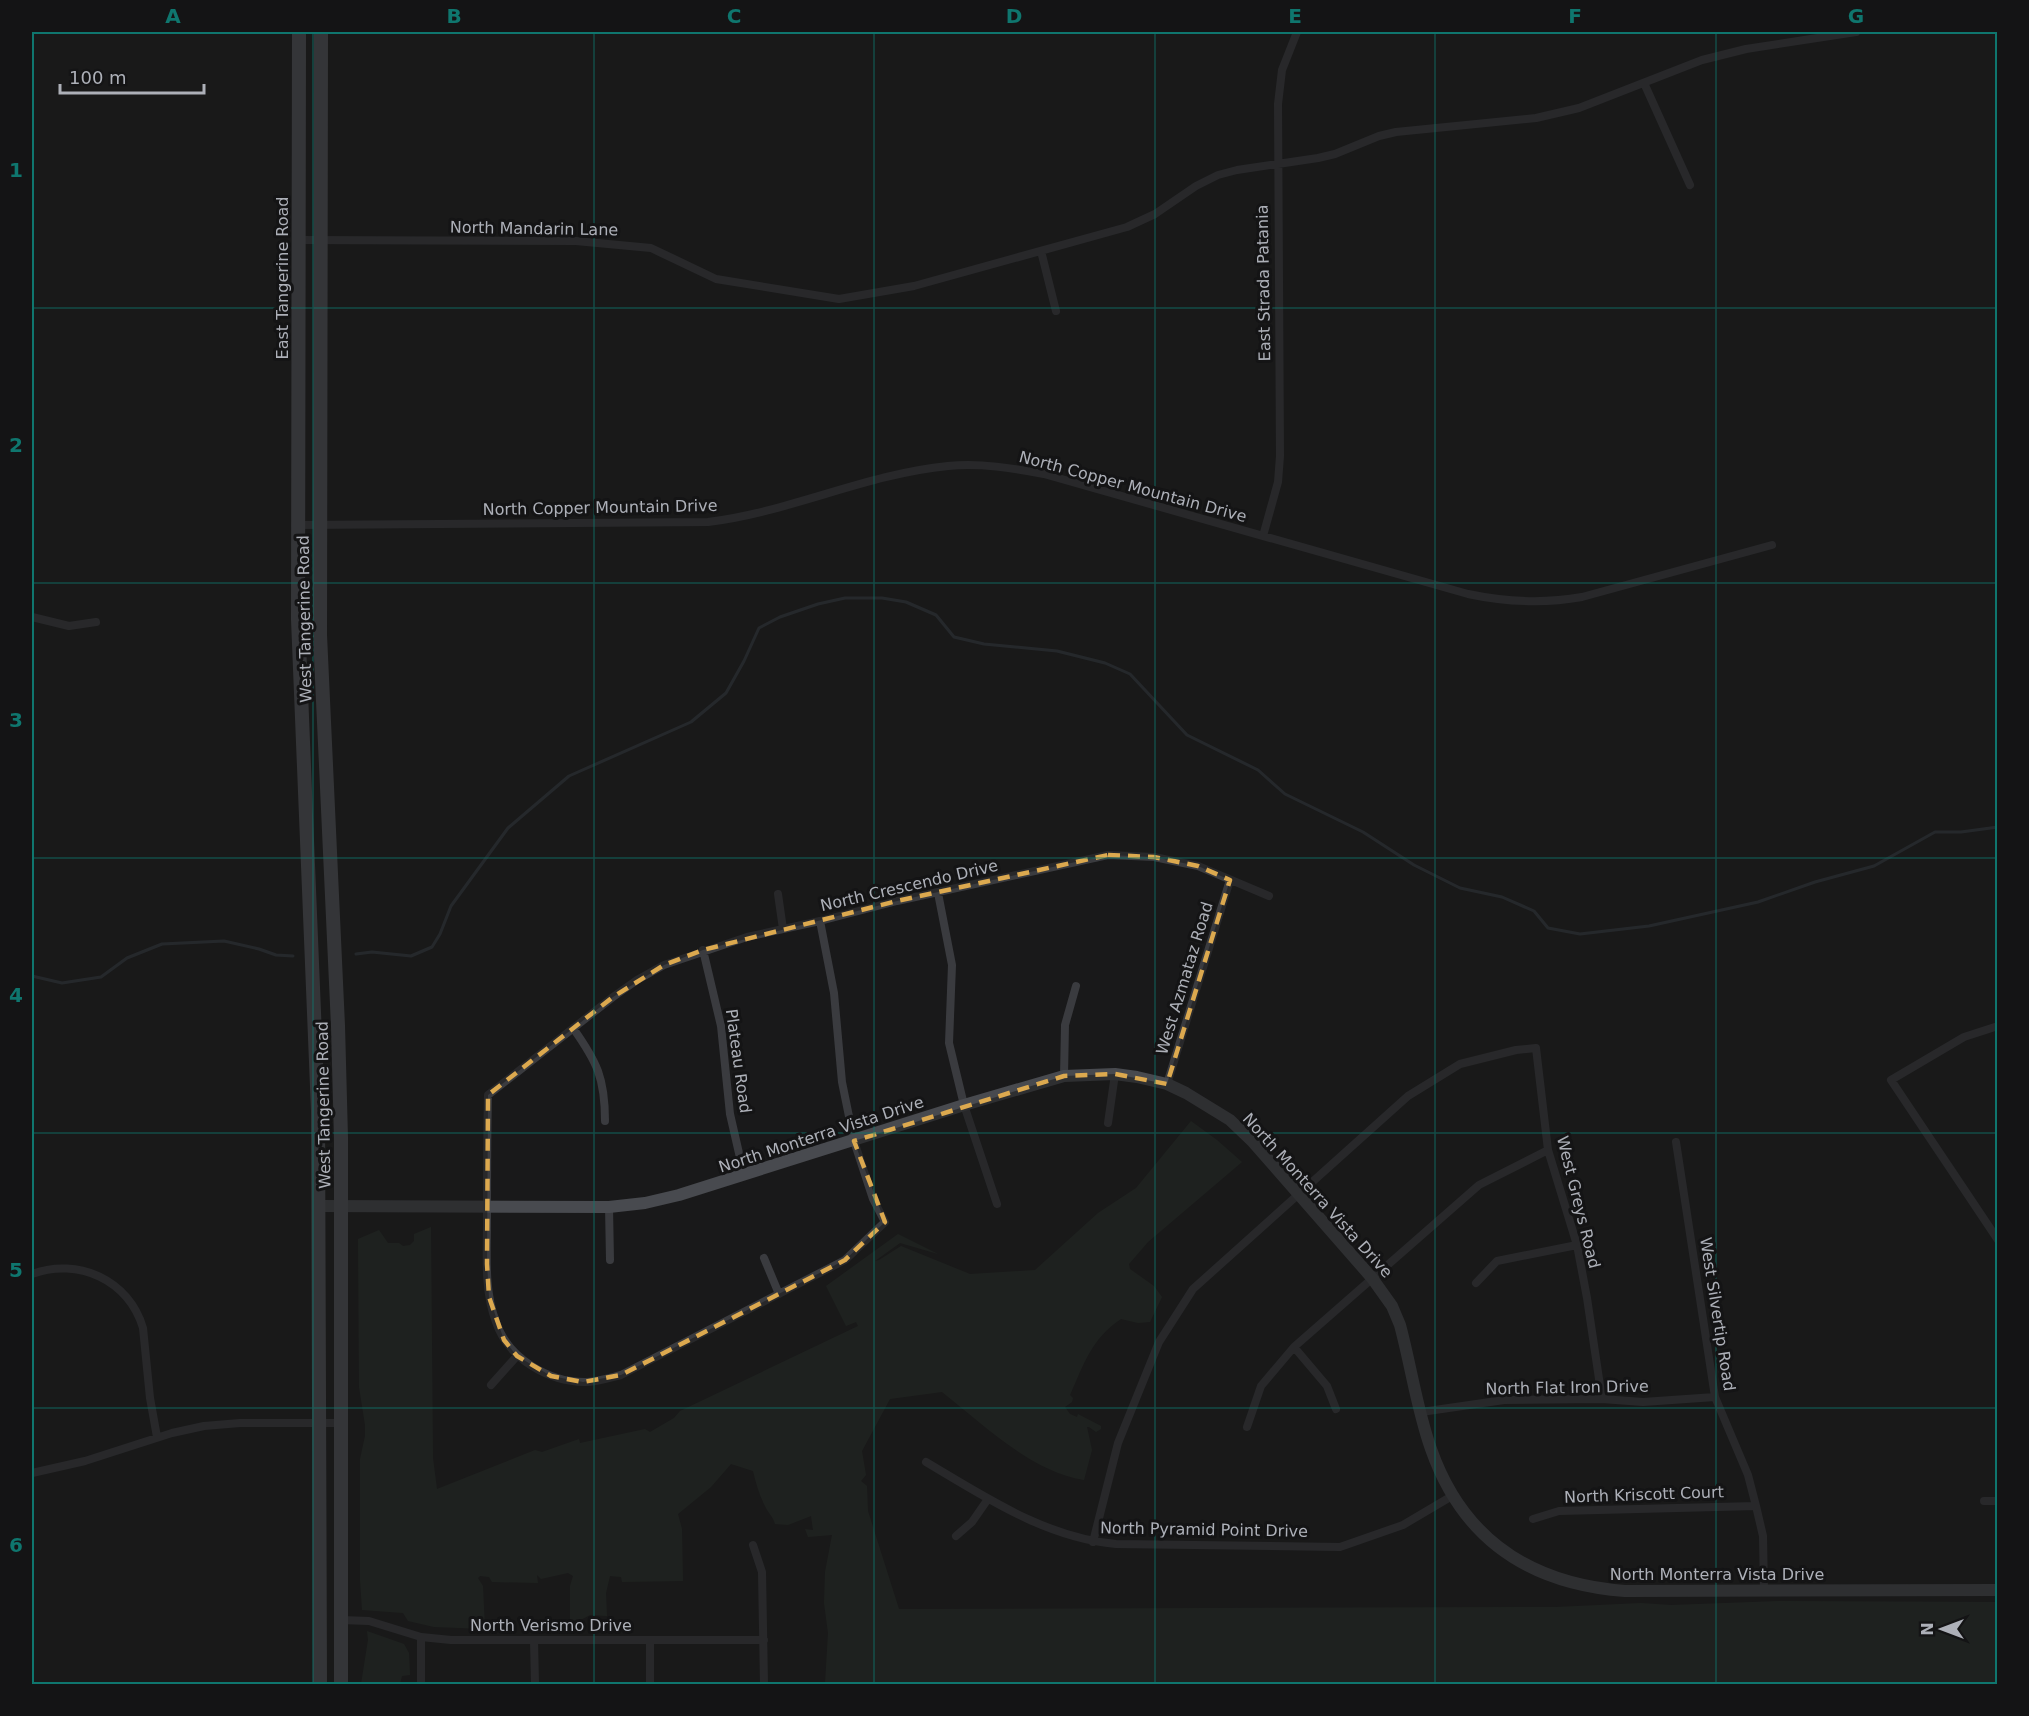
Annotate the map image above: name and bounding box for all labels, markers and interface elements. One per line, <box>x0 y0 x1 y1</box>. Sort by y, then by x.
text: A <box>165 4 181 28</box>
text: B <box>446 4 462 28</box>
text: C <box>727 4 741 28</box>
text: D <box>1006 4 1022 28</box>
text: E <box>1288 4 1302 28</box>
text: F <box>1568 4 1582 28</box>
text: G <box>1848 4 1864 28</box>
scale bar <box>60 57 204 95</box>
text: 100 m <box>69 67 127 88</box>
text: 1 <box>9 158 23 182</box>
street label: East Tangerine Road <box>273 197 292 359</box>
street label: East Strada Patania <box>1253 205 1274 361</box>
street label: North Mandarin Lane <box>450 218 618 239</box>
text: 2 <box>9 433 23 457</box>
street label: North Copper Mountain Drive <box>1017 447 1249 526</box>
street label: North Copper Mountain Drive <box>482 496 718 519</box>
street label: West Tangerine Road <box>294 535 315 703</box>
text: 3 <box>9 708 23 732</box>
street label: North Crescendo Drive <box>818 856 1000 915</box>
street label: West Azmataz Road <box>1152 899 1217 1057</box>
text: 4 <box>9 983 23 1007</box>
street label: Plateau Road <box>722 1008 755 1114</box>
street label: West Tangerine Road <box>313 1021 334 1189</box>
street label: North Monterra Vista Drive <box>716 1092 926 1177</box>
street label: North Monterra Vista Drive <box>1239 1109 1397 1281</box>
street label: West Greys Road <box>1553 1134 1604 1270</box>
street label: West Silvertip Road <box>1696 1236 1739 1392</box>
text: 5 <box>9 1258 23 1282</box>
street label: North Flat Iron Drive <box>1485 1377 1649 1398</box>
street label: North Kriscott Court <box>1564 1482 1724 1507</box>
street label: North Pyramid Point Drive <box>1100 1518 1308 1541</box>
text: 6 <box>9 1533 23 1557</box>
street label: North Monterra Vista Drive <box>1610 1565 1824 1584</box>
north arrow <box>1912 1599 1972 1659</box>
street label: North Verismo Drive <box>470 1616 632 1635</box>
text: N <box>1918 1622 1937 1636</box>

